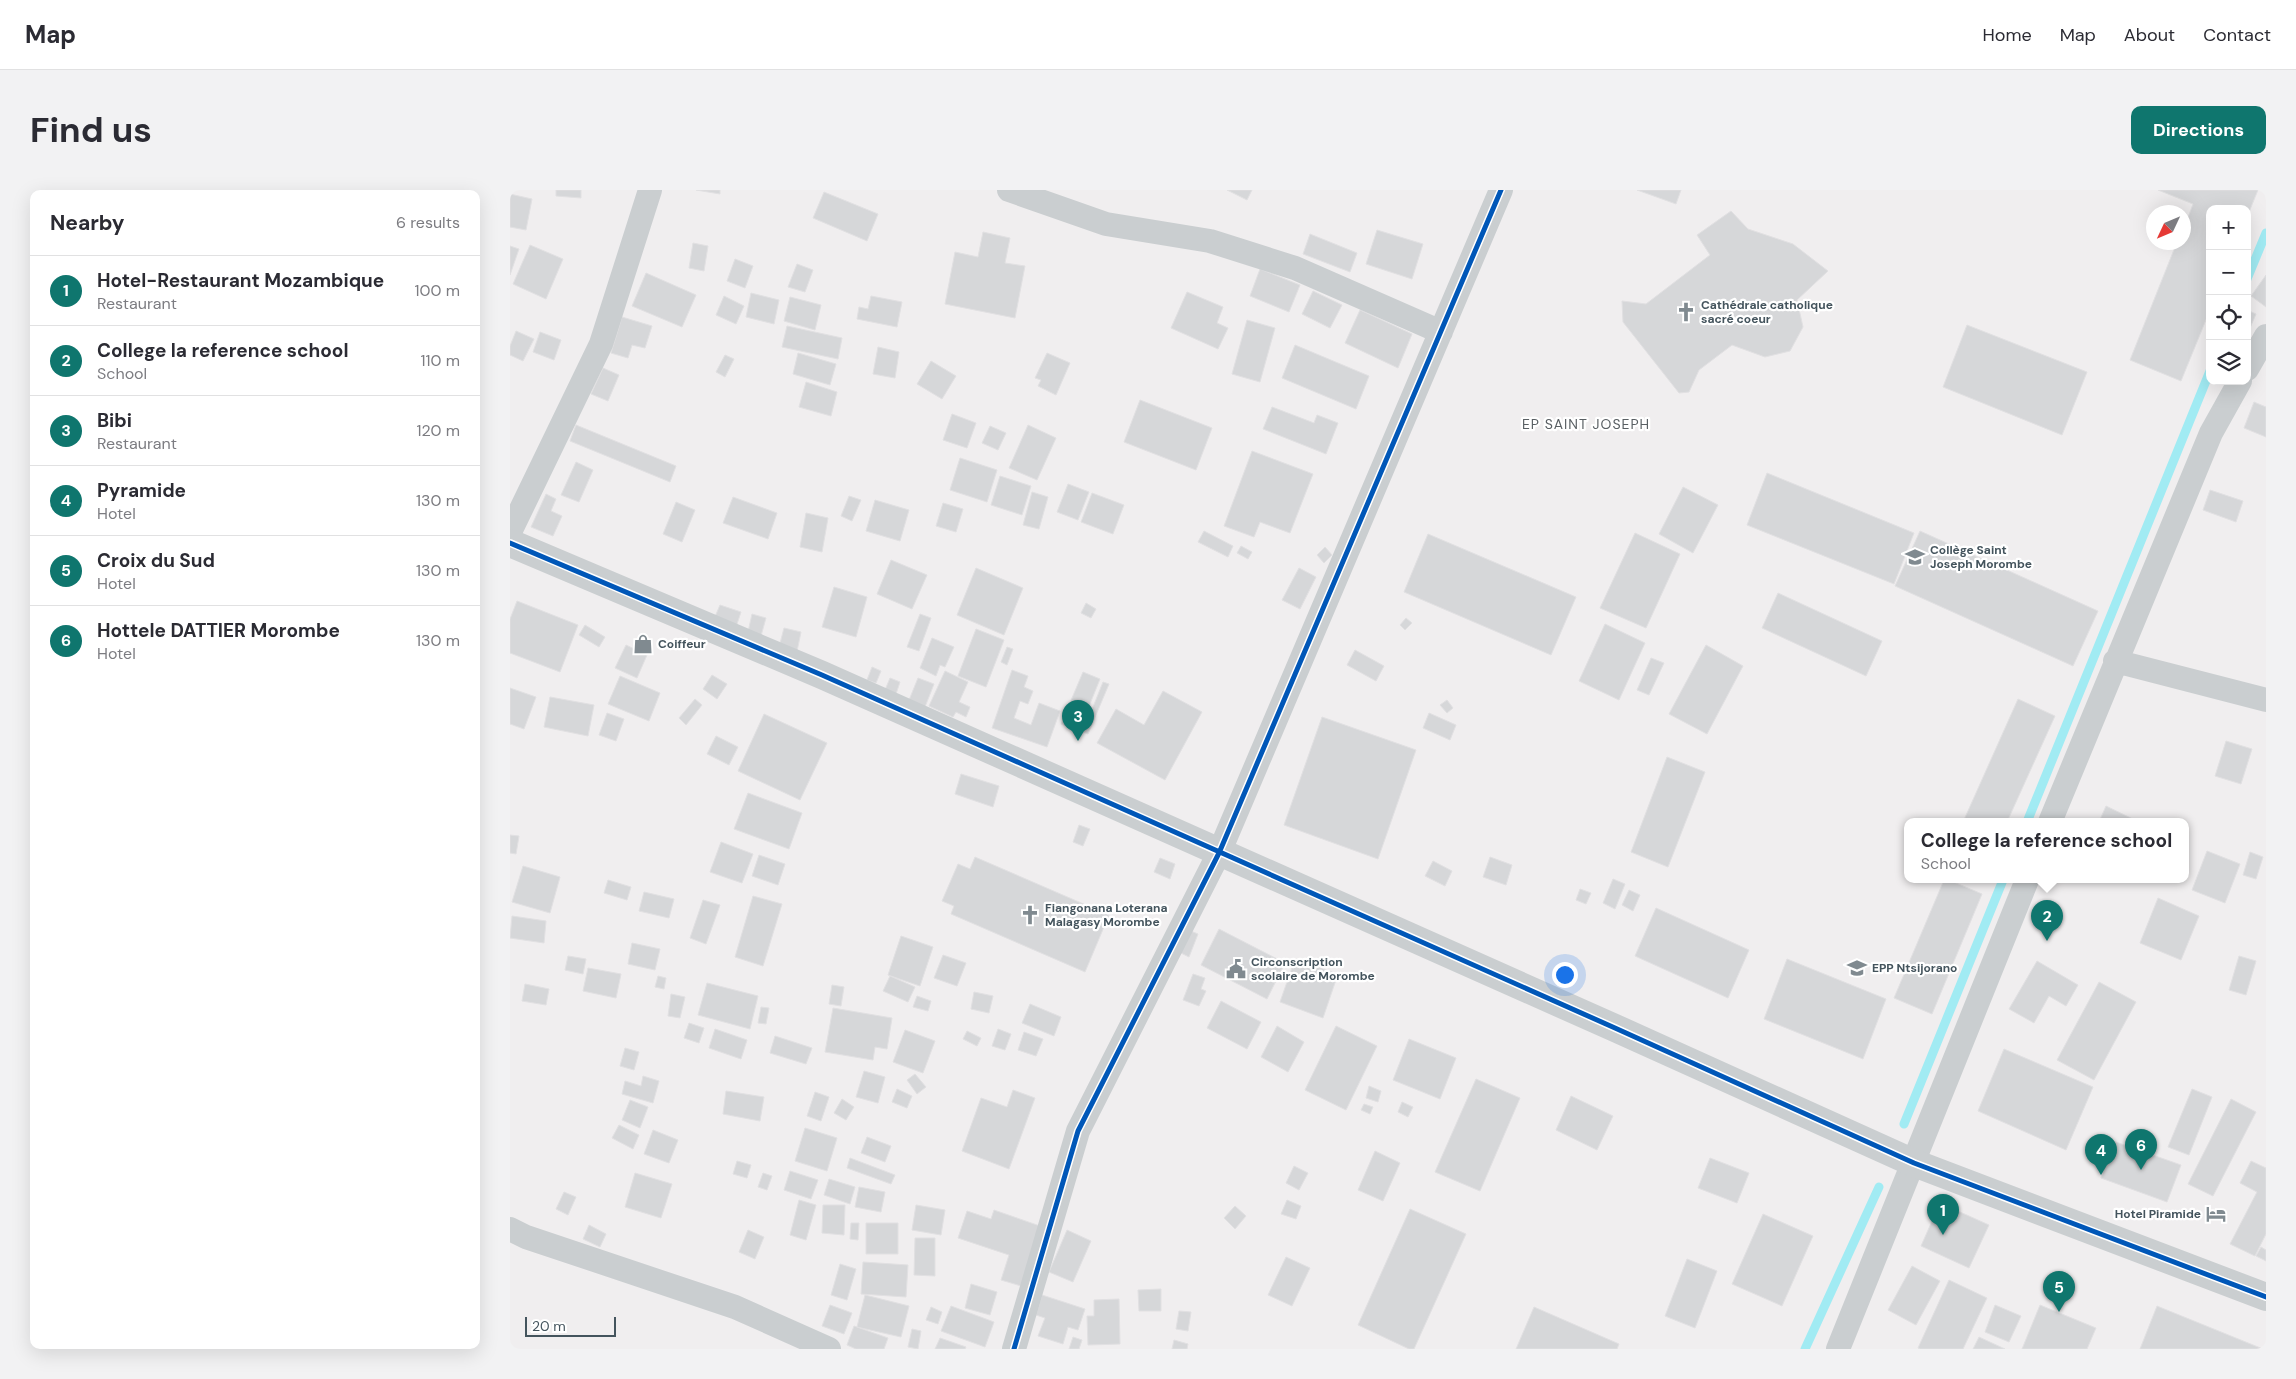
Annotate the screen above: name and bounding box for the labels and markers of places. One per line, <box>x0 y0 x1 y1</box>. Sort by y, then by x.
place label: Cathédrale catholique sacré coeur <box>1701 297 1833 327</box>
church icon: Cathédrale catholique sacré coeur <box>1675 301 1697 323</box>
place label: Collège Saint Joseph Morombe <box>1930 542 2032 572</box>
school or university icon: Collège Saint Joseph Morombe <box>1904 546 1926 568</box>
shop icon: Coiffeur <box>632 633 654 655</box>
place label: Coiffeur <box>658 636 706 652</box>
pin: 3 <box>1062 700 1094 741</box>
place label: Fiangonana Loterana Malagasy Morombe <box>1045 900 1167 930</box>
pin: 2 <box>2031 900 2063 941</box>
church icon: Fiangonana Loterana Malagasy Morombe <box>1019 904 1041 926</box>
place label: Circonscription scolaire de Morombe <box>1251 954 1375 984</box>
school or university icon: EPP Ntsijorano <box>1846 957 1868 979</box>
public building icon: Circonscription scolaire de Morombe <box>1225 958 1247 980</box>
place label: EPP Ntsijorano <box>1872 960 1957 976</box>
pin: 6 <box>2125 1129 2157 1170</box>
pin: 4 <box>2085 1134 2117 1175</box>
pin: 1 <box>1927 1194 1959 1235</box>
hotel icon: Hotel Piramide <box>2205 1203 2227 1225</box>
place label: Hotel Piramide <box>2115 1206 2201 1222</box>
pin: 5 <box>2043 1271 2075 1312</box>

